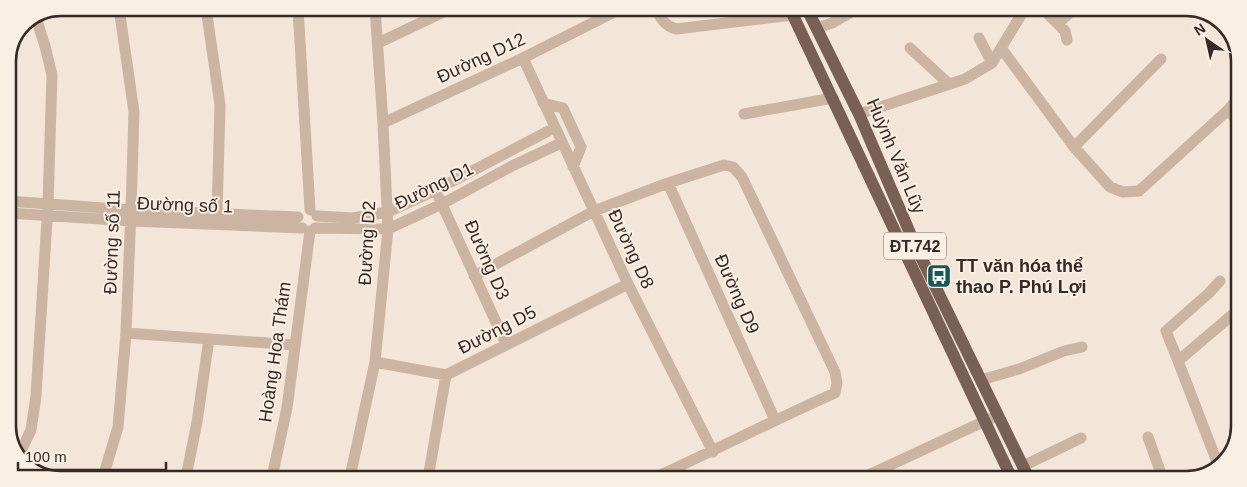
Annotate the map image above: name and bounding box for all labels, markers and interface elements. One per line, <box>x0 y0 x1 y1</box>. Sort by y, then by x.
north arrow <box>1182 15 1232 65</box>
text: N <box>1191 20 1208 39</box>
street label: Đường D12 <box>434 29 528 87</box>
street label: Huỳnh Văn Lũy <box>863 95 929 217</box>
street label: Đường D1 <box>391 158 477 214</box>
street label: Đường số 11 <box>100 189 124 295</box>
street label: Đường số 1 <box>137 193 233 217</box>
street label: Đường D2 <box>355 200 379 286</box>
street label: Đường D8 <box>604 206 658 292</box>
street label: Đường D3 <box>461 217 513 303</box>
road number: ĐT.742 <box>884 232 946 260</box>
street label: Đường D9 <box>711 251 763 337</box>
place label: TT văn hóa thể thao P. Phú Lợi <box>956 256 1086 297</box>
bus stop icon: TT văn hóa thể thao P. Phú Lợi <box>926 263 952 289</box>
street label: Hoàng Hoa Thám <box>255 280 295 424</box>
street label: Đường D5 <box>455 302 539 358</box>
scale bar <box>18 440 165 472</box>
text: 100 m <box>25 448 67 465</box>

